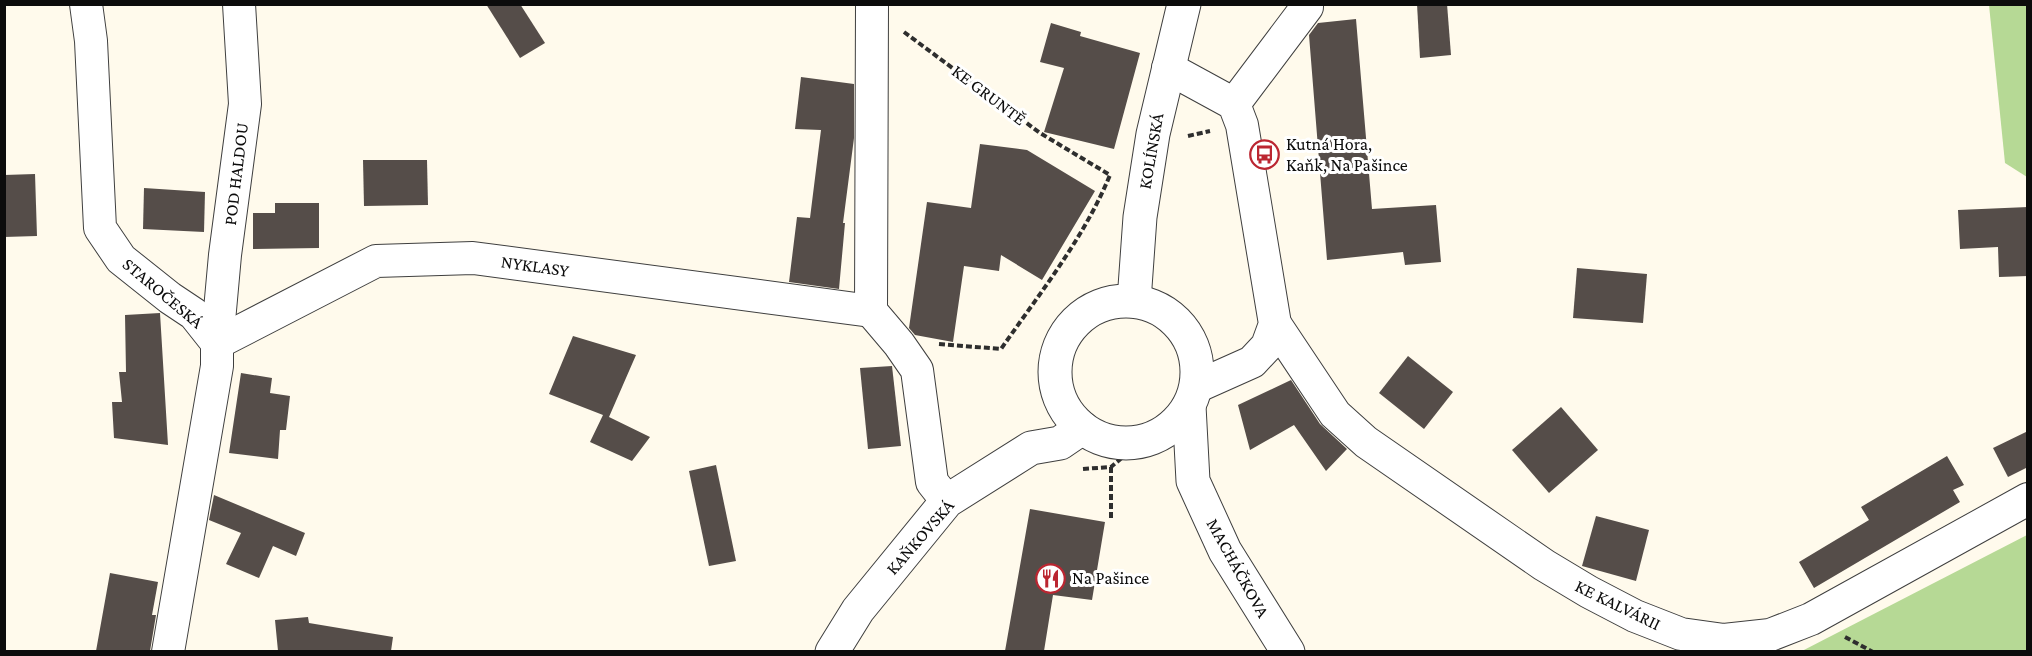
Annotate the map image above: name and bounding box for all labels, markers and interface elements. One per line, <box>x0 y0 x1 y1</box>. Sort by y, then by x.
street label: KE GRUNTĚ <box>948 61 1030 129</box>
street label: KOLÍNSKÁ <box>1134 111 1168 191</box>
street label: POD HALDOU <box>220 122 252 226</box>
place label: Kutná Hora, Kaňk, Na Pašince <box>1286 134 1408 175</box>
bus stop icon: Kutná Hora, Kaňk, Na Pašince <box>1249 138 1281 170</box>
street label: NYKLASY <box>500 251 571 281</box>
street label: STAROČESKÁ <box>119 254 208 333</box>
street label: KAŇKOVSKÁ <box>882 495 958 579</box>
street label: MACHÁČKOVA <box>1203 515 1274 622</box>
restaurant icon: Na Pašince <box>1035 562 1067 594</box>
place label: Na Pašince <box>1072 568 1149 588</box>
street label: KE KALVÁRII <box>1572 576 1664 634</box>

